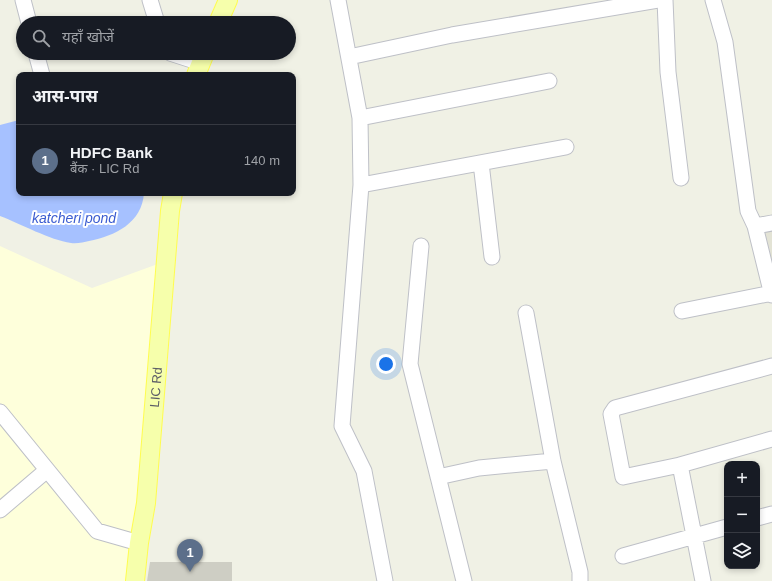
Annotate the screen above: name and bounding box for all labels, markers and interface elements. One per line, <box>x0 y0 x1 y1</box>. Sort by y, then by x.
search box <box>16 16 296 60</box>
icon: search <box>30 27 52 49</box>
text: यहाँ खोजें <box>62 28 114 45</box>
text: आस-पास <box>32 87 98 106</box>
text: HDFC Bank <box>70 144 153 161</box>
text: 1 <box>41 153 49 168</box>
text: 140 m <box>244 153 280 168</box>
text: बैंक · LIC Rd <box>70 161 139 176</box>
water label: katcheri pond <box>32 210 117 226</box>
your location <box>376 354 396 374</box>
street label: LIC Rd <box>147 366 165 408</box>
map controls <box>724 461 760 569</box>
button: + <box>724 461 760 497</box>
button: − <box>724 497 760 533</box>
button: layers <box>724 533 760 569</box>
pin: 1 <box>177 539 203 572</box>

